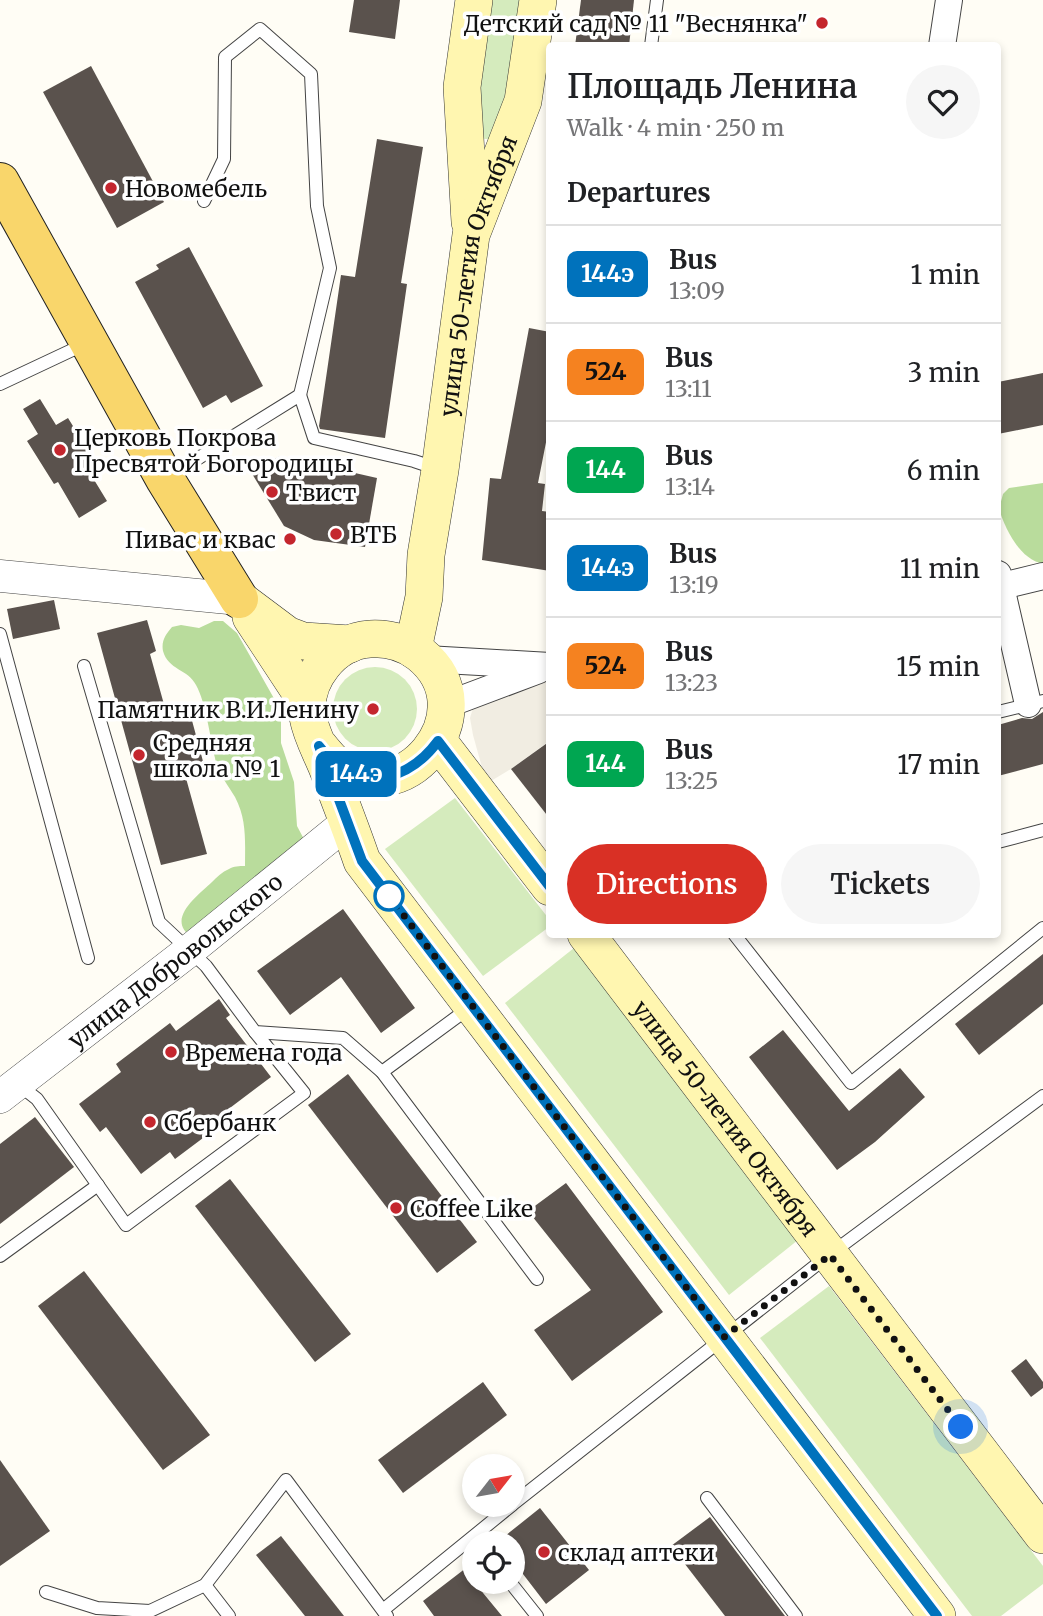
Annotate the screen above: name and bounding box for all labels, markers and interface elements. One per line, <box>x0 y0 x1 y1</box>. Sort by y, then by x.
place label: Детский сад № 11 "Веснянка" <box>464 9 808 38</box>
marker: Детский сад № 11 "Веснянка" <box>814 15 830 31</box>
button: heart <box>906 65 980 139</box>
text: Площадь Ленина <box>567 66 857 107</box>
text: Walk · 4 min · 250 m <box>567 113 784 142</box>
street label: улица 50-летия Октября <box>433 131 523 418</box>
place label: Новомебель <box>125 174 267 203</box>
text: Departures <box>567 176 711 209</box>
marker: Новомебель <box>103 180 119 196</box>
text: Bus <box>669 243 717 276</box>
text: 144э <box>581 258 634 289</box>
text: 1 min <box>911 258 980 291</box>
text: 13:09 <box>669 276 725 305</box>
text: Bus <box>665 341 713 374</box>
text: 524 <box>584 356 627 387</box>
text: 3 min <box>908 356 980 389</box>
text: 13:11 <box>665 374 712 403</box>
place label: Церковь Покрова Пресвятой Богородицы <box>74 423 354 478</box>
text: Bus <box>665 439 713 472</box>
marker: Церковь Покрова Пресвятой Богородицы <box>52 442 68 458</box>
text: 144 <box>585 454 626 485</box>
text: 6 min <box>907 454 980 487</box>
text: 13:14 <box>665 472 715 501</box>
place label: Твист <box>286 478 356 507</box>
marker: Твист <box>264 484 280 500</box>
place label: ВТБ <box>350 520 397 549</box>
place label: Пивас и квас <box>125 525 276 554</box>
marker: ВТБ <box>328 526 344 542</box>
marker: Пивас и квас <box>282 531 298 547</box>
text: Bus <box>669 537 717 570</box>
text: 144э <box>581 552 634 583</box>
text: 11 min <box>900 552 980 585</box>
text: 13:19 <box>669 570 719 599</box>
text: Bus <box>665 635 713 668</box>
text: 524 <box>584 650 627 681</box>
text: 15 min <box>896 650 980 683</box>
text: 13:23 <box>665 668 718 697</box>
place label: Памятник В.И.Ленину <box>97 695 360 724</box>
marker: Памятник В.И.Ленину <box>365 701 381 717</box>
place label: Средняя школа № 1 <box>153 728 280 783</box>
text: Bus <box>665 733 713 766</box>
marker: Средняя школа № 1 <box>131 747 147 763</box>
text: 144 <box>585 748 626 779</box>
text: 17 min <box>897 748 980 781</box>
line badge: 144э <box>307 751 405 797</box>
text: 144э <box>329 758 383 789</box>
text: 13:25 <box>665 766 718 795</box>
button: Directions <box>567 844 767 924</box>
button: Tickets <box>781 844 980 924</box>
street label: улица Добровольского <box>62 866 288 1054</box>
unlabelled marker <box>374 881 404 911</box>
street label: улица 50-летия Октября <box>627 994 825 1242</box>
place label: Времена года <box>185 1038 342 1067</box>
marker: Времена года <box>163 1044 179 1060</box>
place label: Сбербанк <box>164 1108 277 1137</box>
marker: Сбербанк <box>142 1114 158 1130</box>
place label: Coffee Like <box>410 1194 533 1223</box>
marker: Coffee Like <box>388 1200 404 1216</box>
your location <box>943 1409 978 1444</box>
north arrow <box>462 1454 525 1517</box>
map controls <box>462 1454 525 1594</box>
button: locate <box>462 1531 525 1594</box>
place label: склад аптеки <box>558 1538 715 1567</box>
marker: склад аптеки <box>536 1544 552 1560</box>

